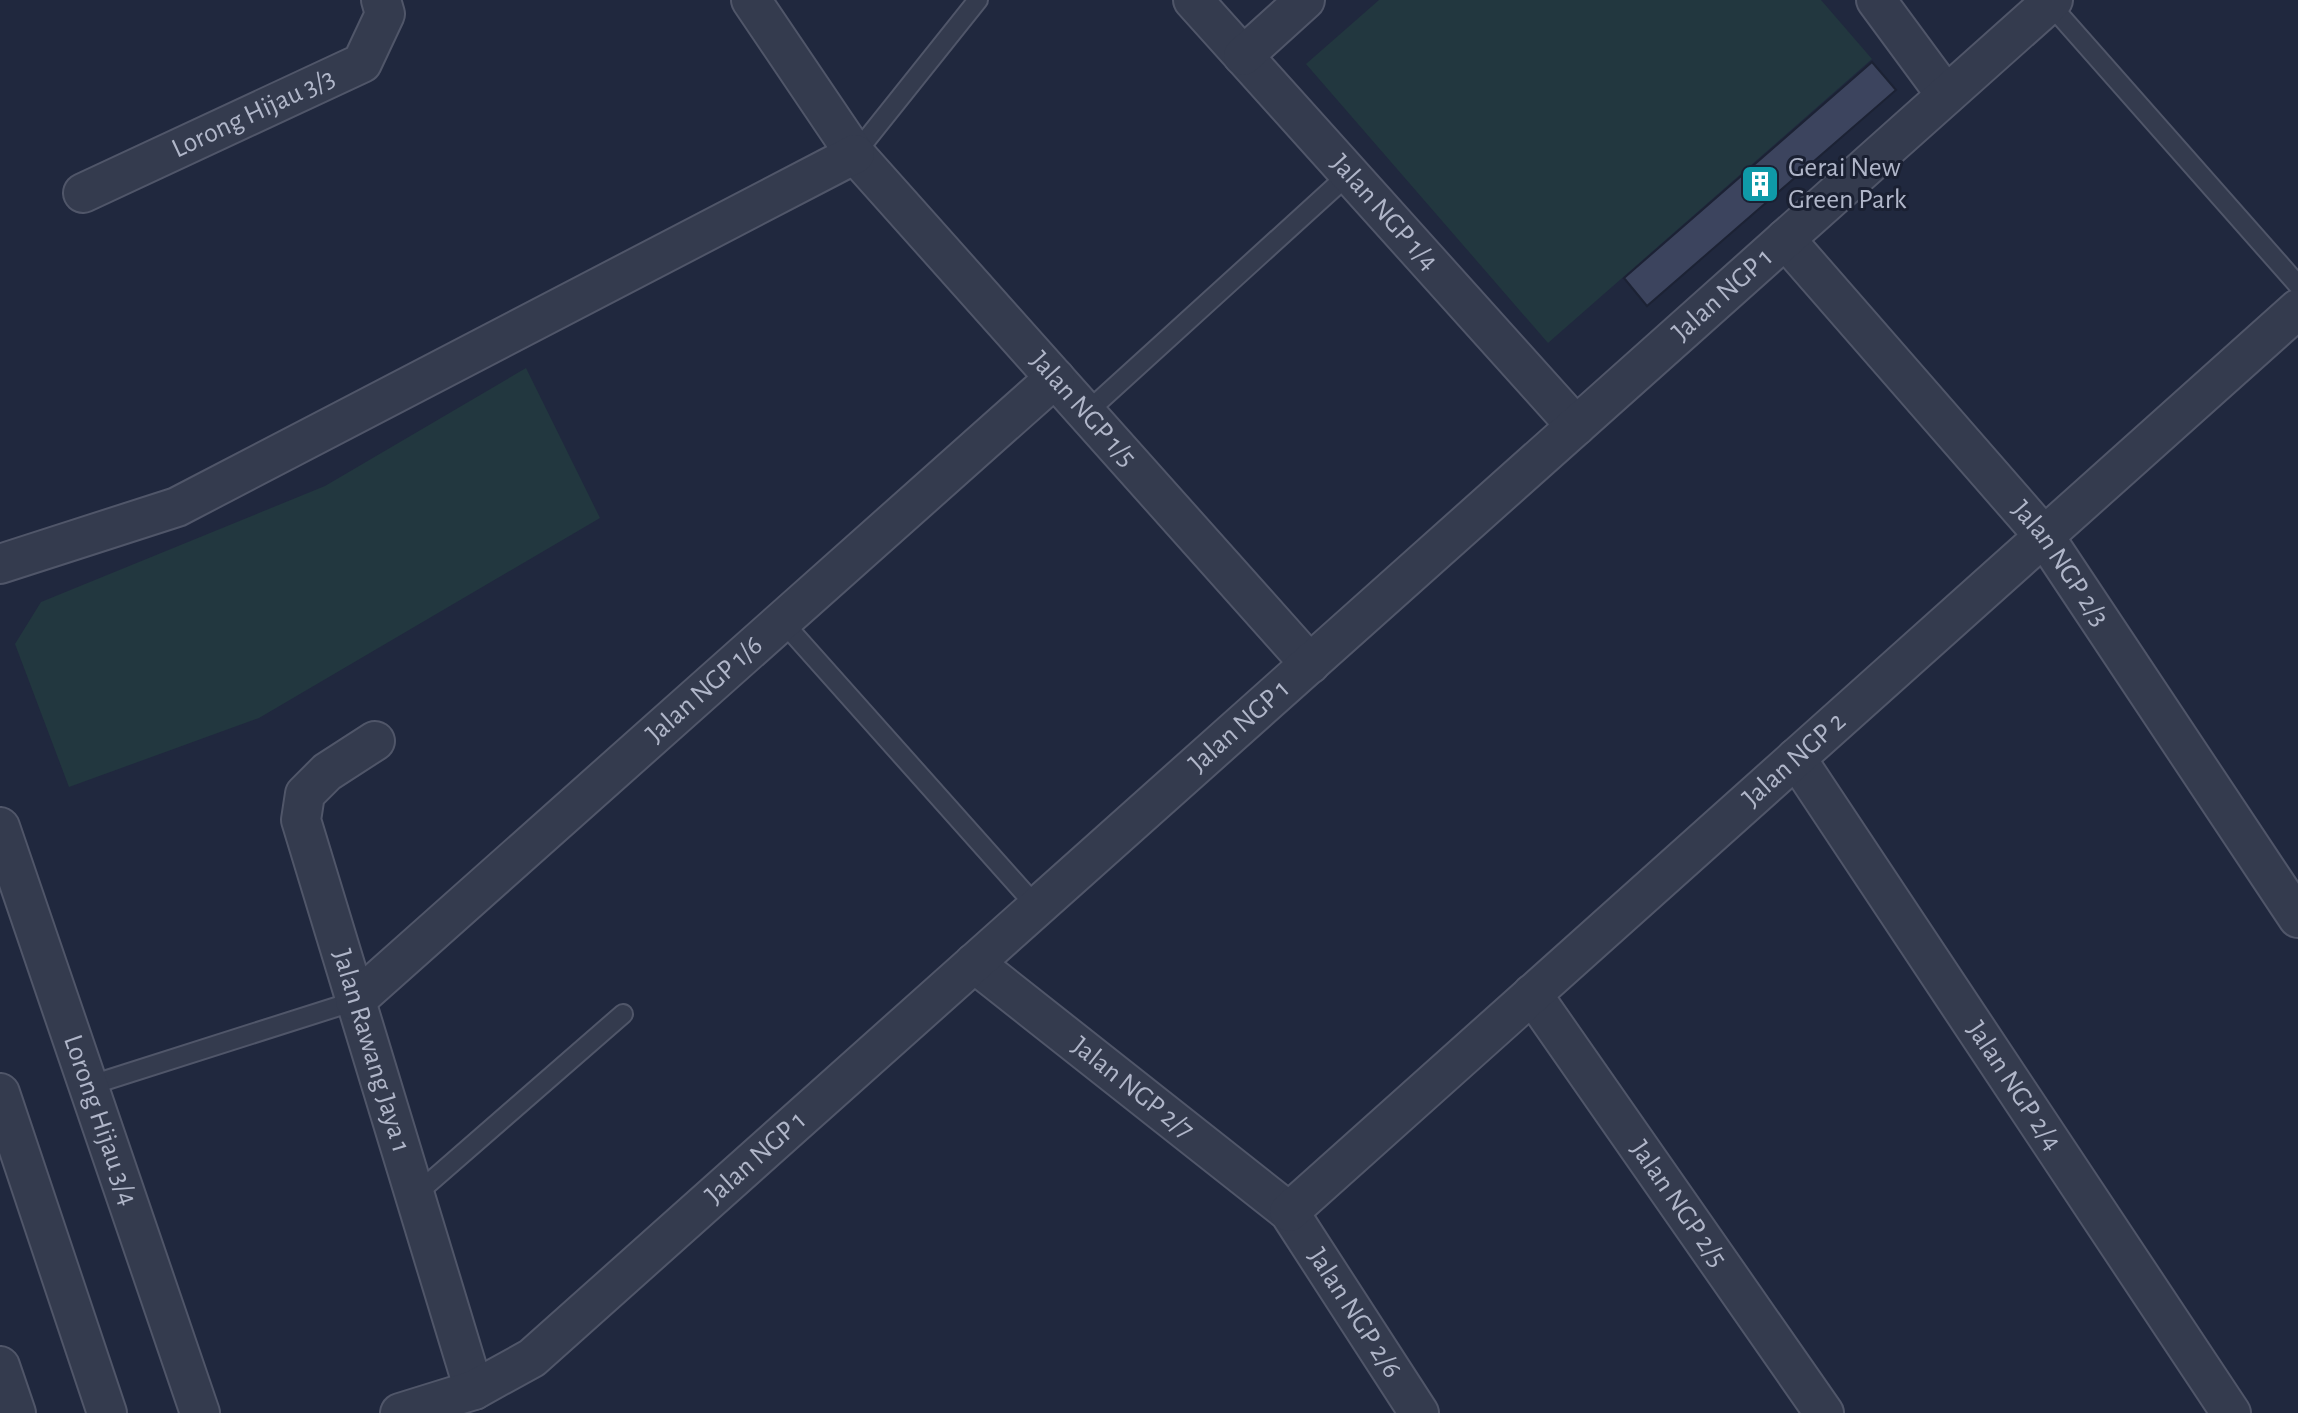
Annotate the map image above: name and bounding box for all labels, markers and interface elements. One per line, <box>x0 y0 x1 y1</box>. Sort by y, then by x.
street label: Lorong Hijau 3/3 <box>168 64 339 164</box>
street label: Jalan NGP 1/4 <box>1325 149 1443 276</box>
place label: Gerai New Green Park <box>1788 154 1907 214</box>
building icon: Gerai New Green Park <box>1739 163 1781 205</box>
street label: Jalan NGP 1 <box>1667 243 1778 347</box>
street label: Jalan NGP 1/5 <box>1024 346 1141 472</box>
street label: Jalan NGP 2/3 <box>2006 496 2114 631</box>
street label: Jalan NGP 1/6 <box>641 631 768 749</box>
street label: Jalan NGP 1 <box>1184 675 1295 778</box>
street label: Jalan NGP 2 <box>1738 707 1851 813</box>
street label: Jalan Rawang Jaya 1 <box>327 946 415 1156</box>
street label: Jalan NGP 2/4 <box>1961 1017 2067 1156</box>
street label: Lorong Hijau 3/4 <box>58 1032 142 1209</box>
street label: Jalan NGP 2/7 <box>1066 1032 1199 1145</box>
street label: Jalan NGP 1 <box>700 1106 812 1210</box>
street label: Jalan NGP 2/5 <box>1625 1136 1732 1272</box>
street label: Jalan NGP 2/6 <box>1302 1243 1406 1383</box>

